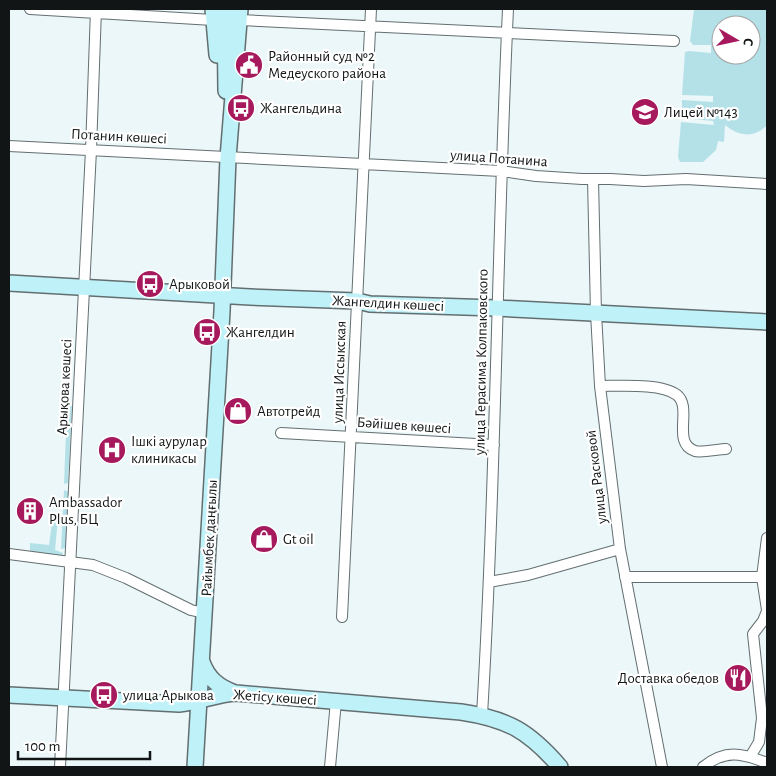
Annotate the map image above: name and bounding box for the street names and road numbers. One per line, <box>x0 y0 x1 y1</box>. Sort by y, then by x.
street label: Потанин көшесі <box>71 126 167 147</box>
street label: улица Потанина <box>449 148 548 169</box>
street label: улица Герасима Колпаковского <box>472 269 491 456</box>
street label: Жангелдин көшесі <box>332 293 444 314</box>
street label: улица Иссыкская <box>330 321 349 424</box>
street label: Арықова көшесі <box>54 338 75 436</box>
street label: Бәйішев көшесі <box>356 415 452 436</box>
street label: улица Расковой <box>583 429 610 526</box>
street label: Райымбек даңғылы <box>199 479 220 597</box>
street label: Жетісу көшесі <box>233 687 317 708</box>

